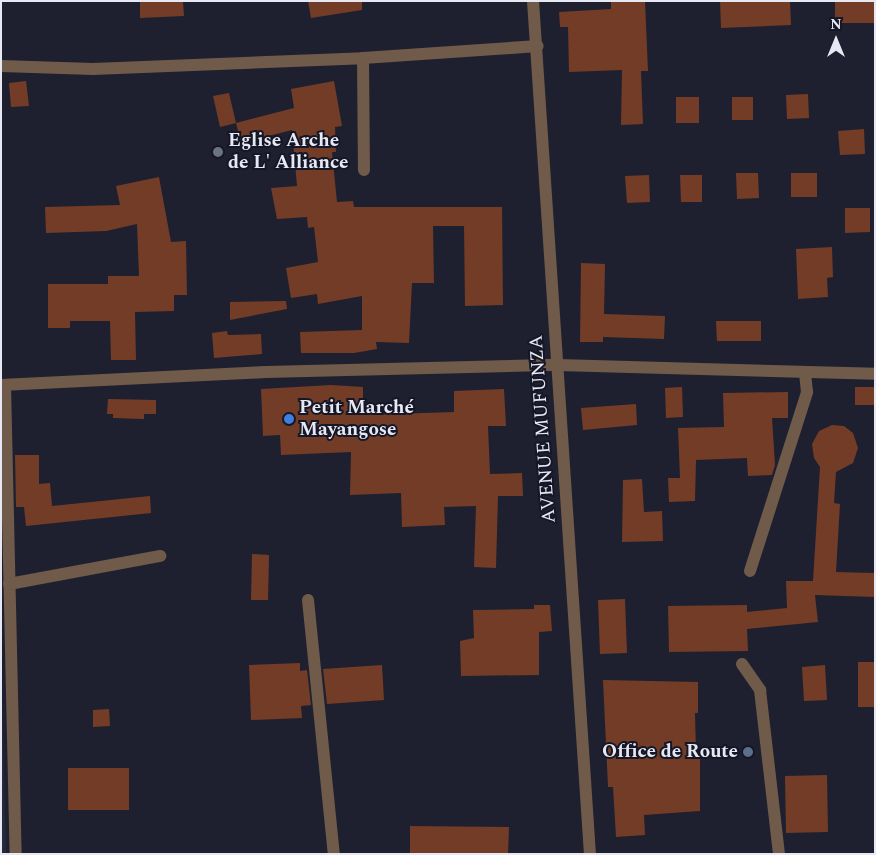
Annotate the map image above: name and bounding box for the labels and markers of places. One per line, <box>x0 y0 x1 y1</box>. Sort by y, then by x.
place label: Eglise Arche de L' Alliance <box>228 130 348 174</box>
marker: Eglise Arche de L' Alliance <box>212 146 224 158</box>
place label: Petit Marché Mayangose <box>299 397 414 441</box>
marker: Petit Marché Mayangose <box>283 413 295 425</box>
place label: Office de Route <box>602 741 738 763</box>
marker: Office de Route <box>742 746 754 758</box>

